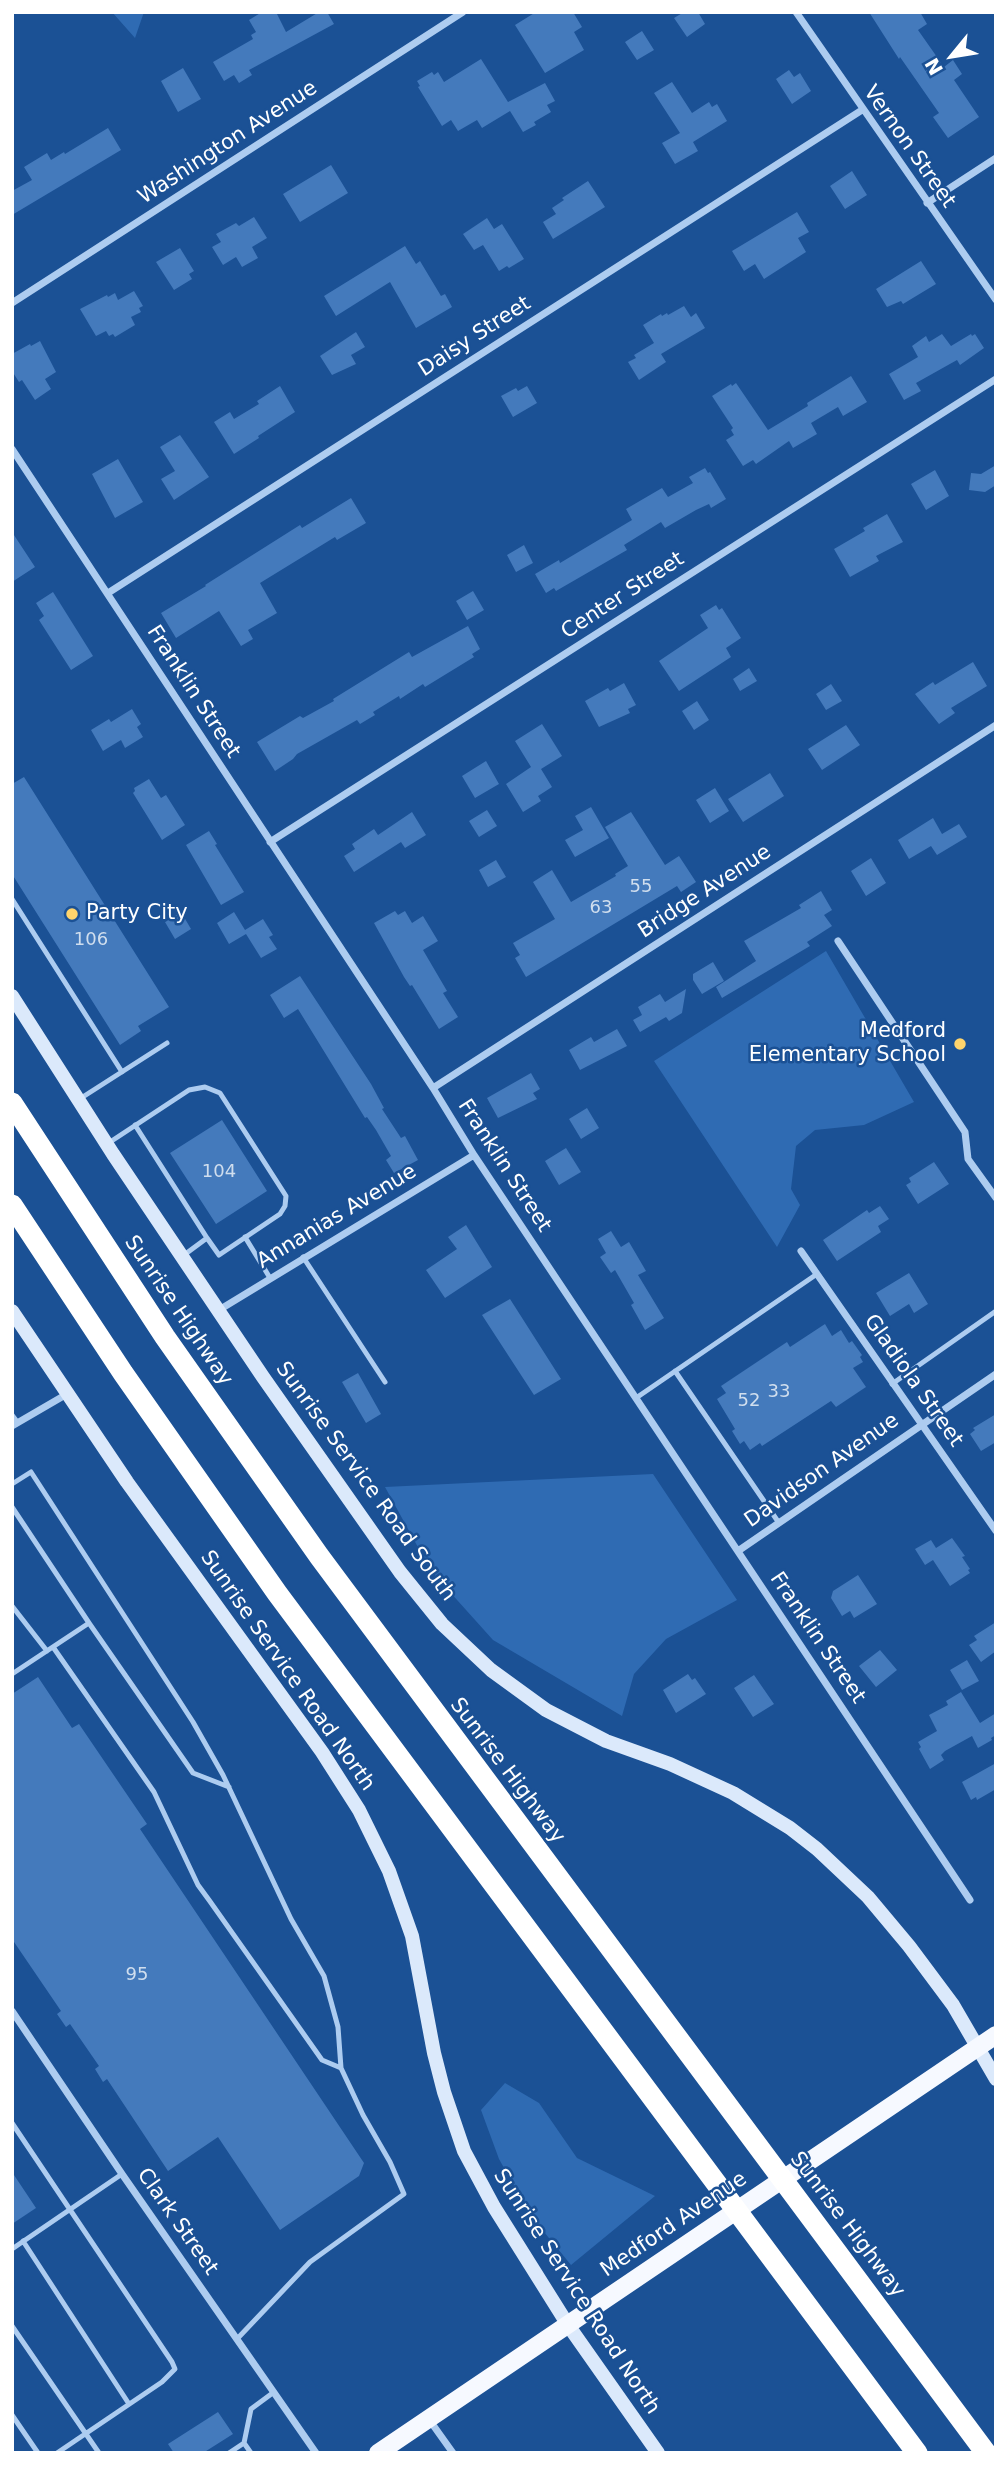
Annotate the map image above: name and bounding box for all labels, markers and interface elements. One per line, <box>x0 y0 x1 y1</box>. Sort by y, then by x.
north arrow <box>917 21 987 91</box>
text: N <box>920 54 947 79</box>
street label: Washington Avenue <box>134 76 322 210</box>
street label: Vernon Street <box>857 81 961 213</box>
street label: Daisy Street <box>414 291 536 383</box>
street label: Center Street <box>557 547 689 645</box>
street label: Franklin Street <box>141 621 245 763</box>
street label: Bridge Avenue <box>634 840 776 944</box>
house number: 55 <box>630 876 652 898</box>
house number: 63 <box>590 897 612 919</box>
place label: Party City <box>86 901 188 927</box>
marker: Party City <box>64 906 80 922</box>
house number: 106 <box>74 929 108 951</box>
place label: Medford Elementary School <box>749 1019 946 1069</box>
marker: Medford Elementary School <box>952 1036 968 1052</box>
street label: Franklin Street <box>452 1095 556 1237</box>
street label: Annanias Avenue <box>253 1159 421 1275</box>
house number: 104 <box>202 1161 236 1183</box>
street label: Sunrise Highway <box>118 1231 238 1391</box>
street label: Gladiola Street <box>858 1310 968 1452</box>
street label: Sunrise Service Road South <box>270 1357 460 1607</box>
house number: 33 <box>768 1381 790 1403</box>
house number: 52 <box>738 1390 760 1412</box>
street label: Davidson Avenue <box>740 1408 904 1534</box>
street label: Sunrise Service Road North <box>194 1546 380 1796</box>
street label: Franklin Street <box>764 1568 870 1708</box>
street label: Sunrise Highway <box>444 1693 570 1849</box>
house number: 95 <box>126 1964 148 1986</box>
street label: Sunrise Highway <box>784 2147 910 2303</box>
street label: Clark Street <box>131 2164 223 2280</box>
street label: Sunrise Service Road North <box>487 2165 665 2419</box>
street label: Medford Avenue <box>596 2167 752 2283</box>

